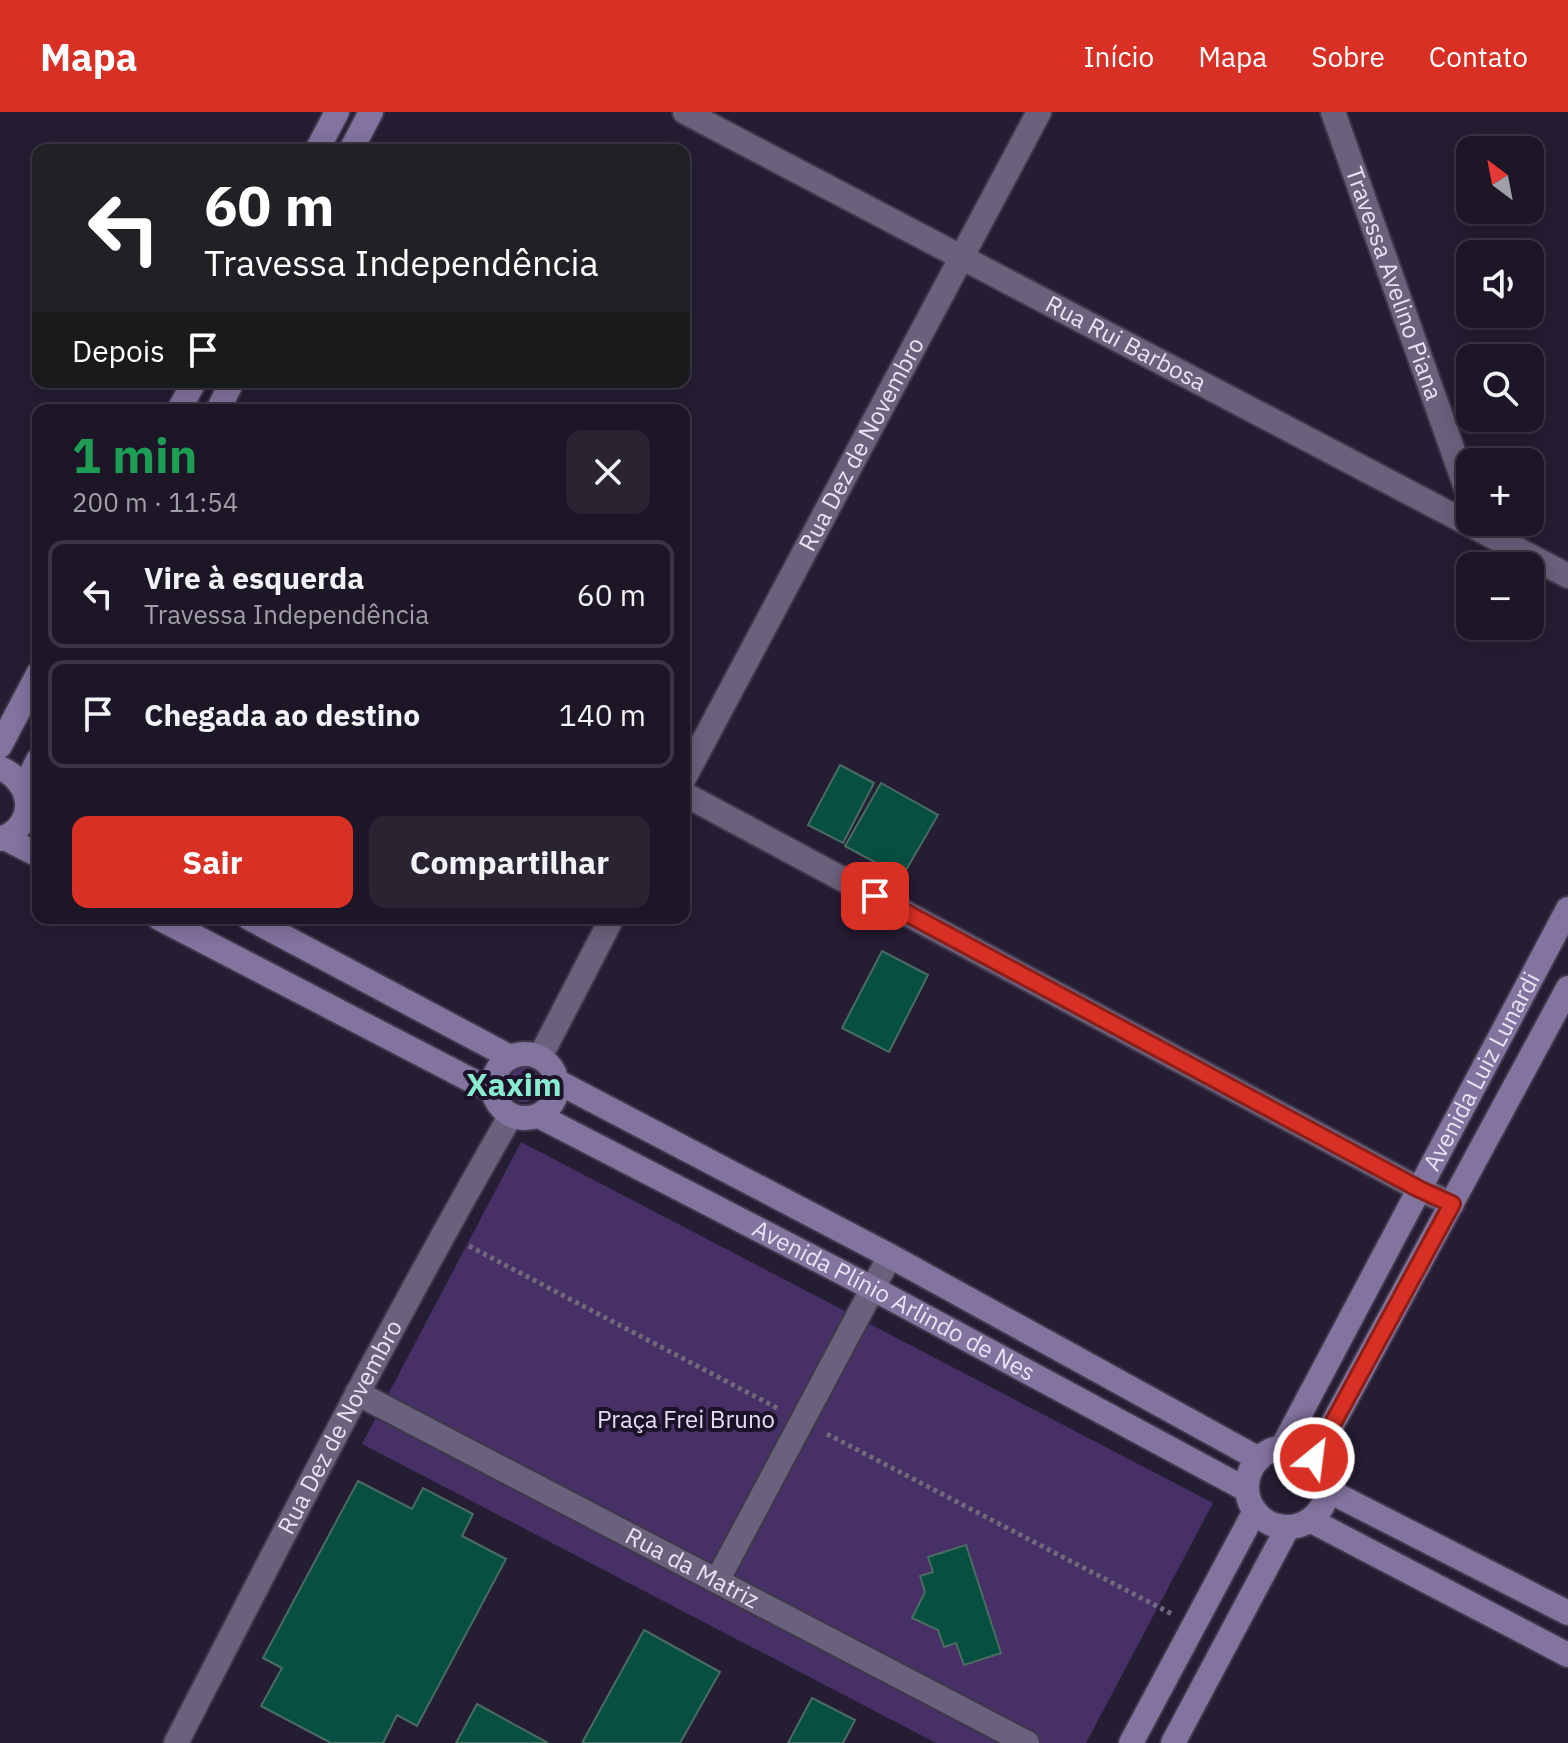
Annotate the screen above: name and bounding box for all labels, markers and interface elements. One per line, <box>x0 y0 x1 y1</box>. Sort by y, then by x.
text: Mapa <box>40 32 137 81</box>
text: Início <box>1083 38 1154 75</box>
text: Mapa <box>1198 38 1267 75</box>
text: Sobre <box>1311 38 1385 75</box>
text: Contato <box>1429 38 1528 75</box>
north arrow <box>1456 136 1544 224</box>
map controls <box>1456 136 1544 640</box>
street label: Travessa Avelino Piana <box>1339 162 1451 404</box>
text: 60 m <box>204 169 334 241</box>
icon: left <box>72 176 176 280</box>
text: Travessa Independência <box>204 239 599 286</box>
button: sound <box>1456 240 1544 328</box>
street label: Rua Rui Barbosa <box>1040 287 1212 398</box>
icon: arrive <box>181 328 225 372</box>
text: Depois <box>72 331 165 370</box>
street label: Rua Dez de Novembro <box>791 331 931 557</box>
button: search <box>1456 344 1544 432</box>
text: 1 min <box>72 424 197 486</box>
button: close <box>566 430 650 514</box>
button: + <box>1456 448 1544 536</box>
text: 200 m · 11:54 <box>72 485 238 519</box>
button: − <box>1456 552 1544 640</box>
text: Vire à esquerda <box>144 558 364 597</box>
icon: left <box>76 572 120 616</box>
text: 60 m <box>577 575 646 614</box>
text: Travessa Independência <box>144 597 429 631</box>
icon: arrive <box>76 692 120 736</box>
text: Chegada ao destino <box>144 695 420 734</box>
text: 140 m <box>559 695 646 734</box>
button: Sair <box>72 816 353 908</box>
button: Compartilhar <box>369 816 650 908</box>
pin <box>841 862 909 930</box>
icon: arrive <box>853 874 897 918</box>
street label: Avenida Luiz Lunardi <box>1415 966 1547 1176</box>
district label: Xaxim <box>466 1063 562 1105</box>
street label: Avenida Plínio Arlindo de Nes <box>747 1212 1041 1388</box>
street label: Rua Dez de Novembro <box>270 1314 409 1539</box>
park label: Praça Frei Bruno <box>597 1403 775 1435</box>
position arrow <box>1272 1416 1356 1500</box>
street label: Rua da Matriz <box>620 1519 765 1615</box>

